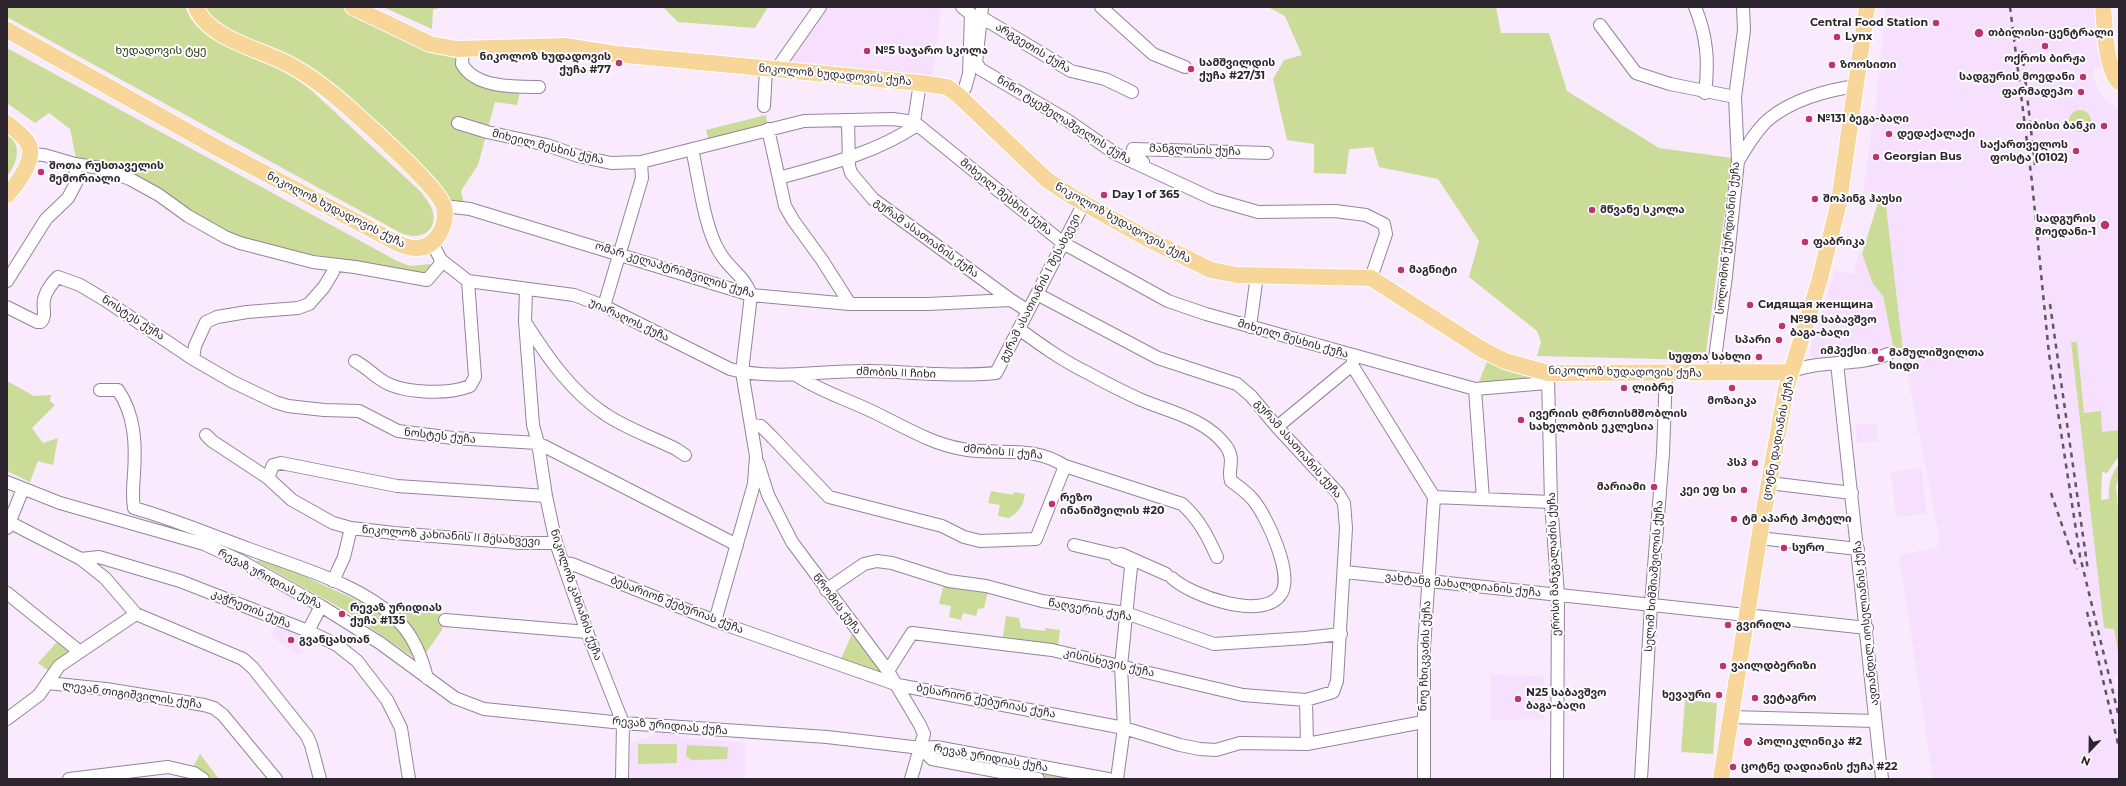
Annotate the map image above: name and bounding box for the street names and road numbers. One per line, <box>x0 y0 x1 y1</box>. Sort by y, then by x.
street label: არგვეთის ქუჩა <box>993 20 1073 76</box>
street label: ნიკოლოზ ხუდადოვის ქუჩა <box>758 62 912 88</box>
street label: ნინო ტყეშელაშვილის ქუჩა <box>994 73 1134 167</box>
street label: მიხეილ მესხის ქუჩა <box>491 127 605 167</box>
street label: მანგლისის ქუჩა <box>1149 142 1241 158</box>
street label: მიხეილ მესხის ქუჩა <box>957 156 1055 238</box>
street label: სოლომონ ქურდიანის ქუჩა <box>1713 161 1743 315</box>
street label: ნიკოლოზ ხუდადოვის ქუჩა <box>265 169 407 251</box>
street label: ნიკოლოზ ხუდადოვის ქუჩა <box>1053 180 1193 266</box>
street label: გურამ ასათიანის ქუჩა <box>871 195 981 281</box>
street label: გურამ ასათიანის I შესახვევი <box>997 212 1083 364</box>
street label: ომარ კელაპტრიშვილის ქუჩა <box>593 239 757 301</box>
street label: ნოსტეს ქუჩა <box>99 293 167 343</box>
street label: უიარაღოს ქუჩა <box>587 296 671 344</box>
street label: მიხეილ მესხის ქუჩა <box>1236 317 1350 361</box>
street label: ნიკოლოზ ხუდადოვის ქუჩა <box>1548 364 1702 380</box>
street label: ძმობის II ჩიხი <box>856 365 936 381</box>
street label: ცოტნე დადიანის ქუჩა <box>1759 375 1797 501</box>
street label: გურამ ასათიანის ქუჩა <box>1251 397 1345 501</box>
street label: ნოსტეს ქუჩა <box>403 426 477 446</box>
street label: ძმობის II ქუჩა <box>963 442 1043 462</box>
street label: ეროსი მანჯგალაძის ქუჩა <box>1545 492 1563 636</box>
street label: სელიმ ხიმშიაშვილის ქუჩა <box>1642 500 1666 652</box>
street label: ნიკოლოზ კახიანის II შესახვევი <box>361 523 541 549</box>
street label: ნიკოლოზ კახიანის ქუჩა <box>547 528 605 662</box>
street label: ავთანდილ იოსელიანის ქუჩა <box>1851 540 1881 706</box>
street label: რევაზ ურიდიას ქუჩა <box>216 546 324 612</box>
street label: ვახტანგ მახალდიანის ქუჩა <box>1384 570 1542 600</box>
street label: წრომის ქუჩა <box>810 571 864 637</box>
street label: ბესარიონ ქებურიას ქუჩა <box>609 573 745 637</box>
street label: კაჭრეთის ქუჩა <box>209 587 293 631</box>
street label: წაღვერის ქუჩა <box>1047 596 1133 624</box>
street label: ნოე ჩხიკვაძის ქუჩა <box>1416 600 1434 712</box>
street label: კისისხევის ქუჩა <box>1062 646 1156 680</box>
street label: ლევან თიგიშვილის ქუჩა <box>61 679 203 711</box>
street label: ბესარიონ ქებურიას ქუჩა <box>915 681 1057 721</box>
street label: რევაზ ურიდიას ქუჩა <box>612 714 728 738</box>
street label: რევაზ ურიდიას ქუჩა <box>933 741 1049 775</box>

